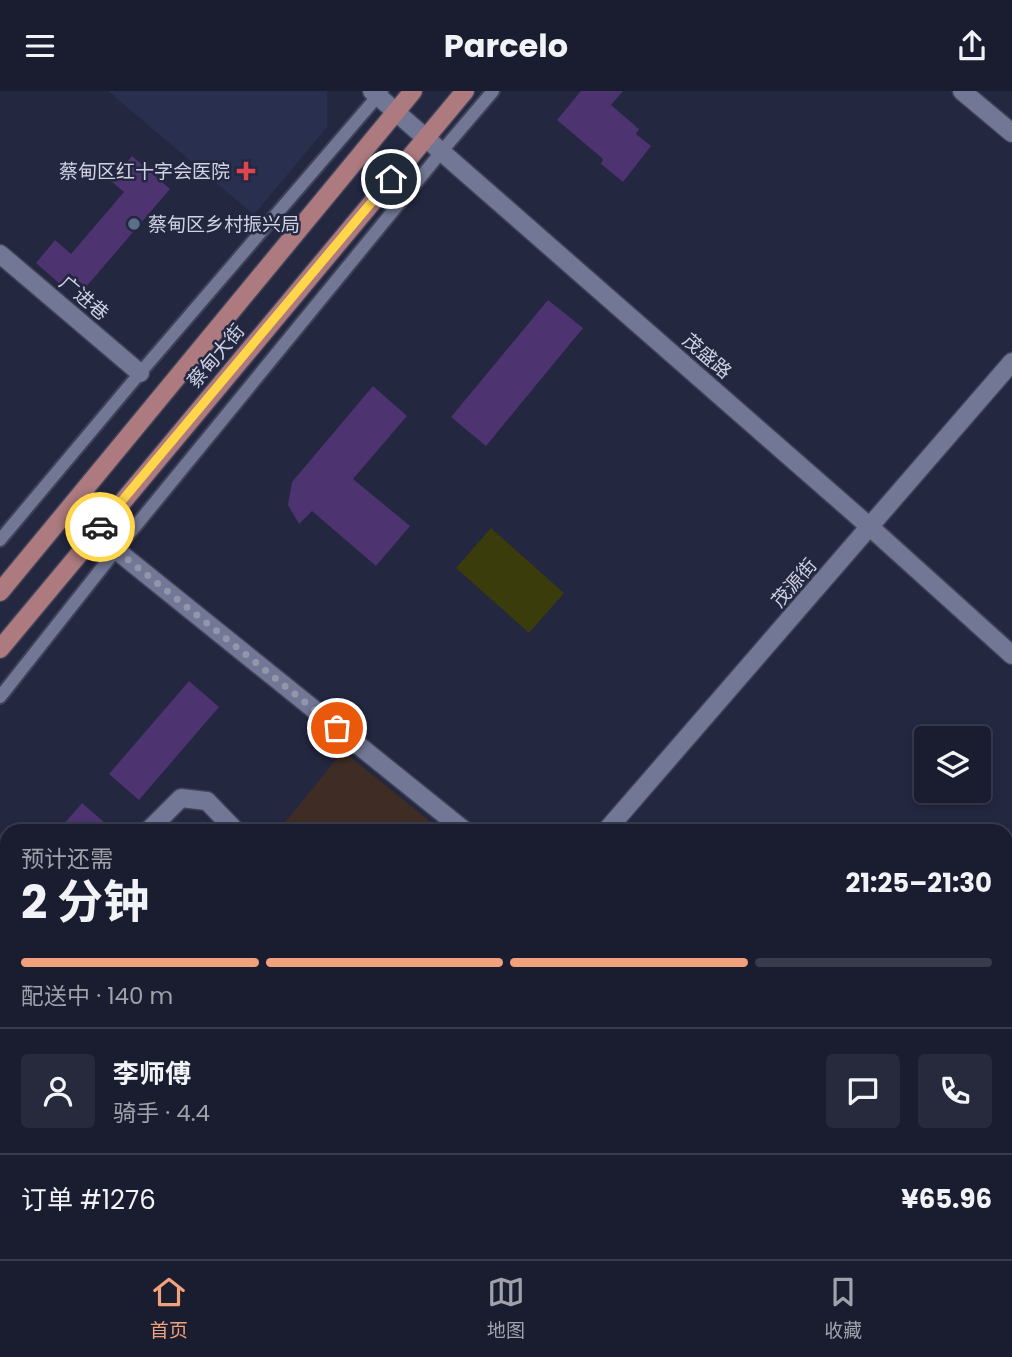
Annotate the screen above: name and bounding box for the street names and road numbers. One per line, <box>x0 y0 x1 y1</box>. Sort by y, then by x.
street label: 广进巷 <box>53 269 115 327</box>
street label: 蔡甸大街 <box>181 318 251 394</box>
street label: 茂盛路 <box>677 327 737 385</box>
street label: 茂源街 <box>765 553 823 613</box>

